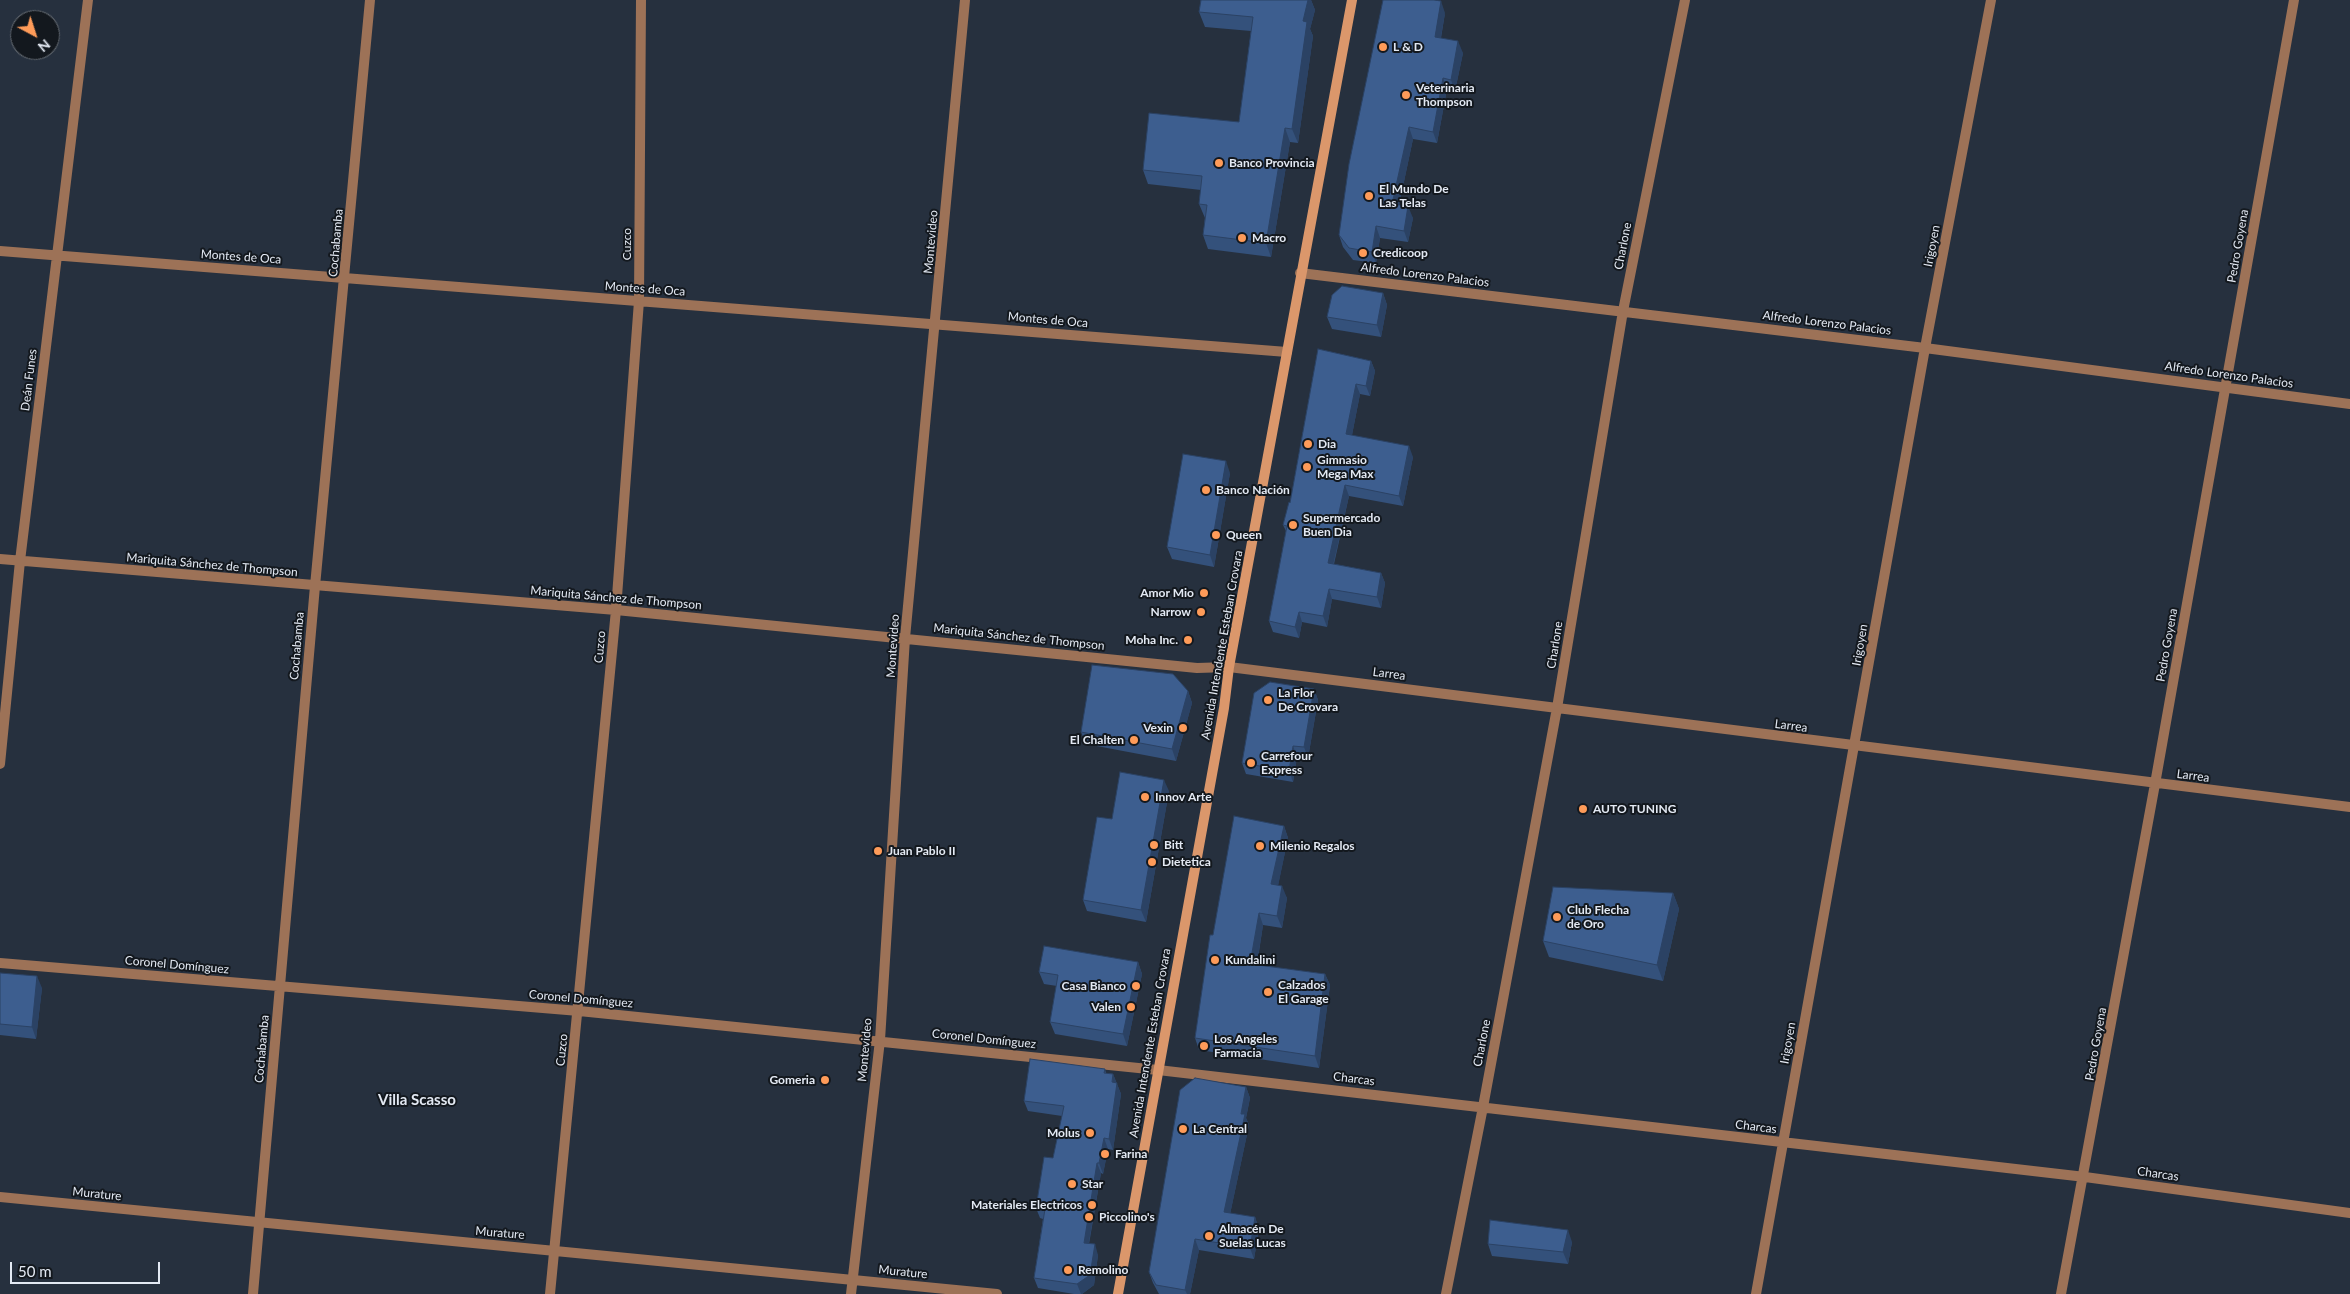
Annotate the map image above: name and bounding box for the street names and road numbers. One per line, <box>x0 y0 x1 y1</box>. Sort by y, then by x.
street label: Cochabamba <box>326 208 346 278</box>
street label: Pedro Goyena <box>2224 208 2252 284</box>
street label: Montevideo <box>921 210 941 274</box>
street label: Charlone <box>1611 221 1635 271</box>
street label: Irigoyen <box>1921 224 1943 268</box>
street label: Cuzco <box>620 228 634 260</box>
street label: Montes de Oca <box>200 247 282 267</box>
street label: Alfredo Lorenzo Palacios <box>1360 260 1490 290</box>
street label: Montes de Oca <box>604 279 686 299</box>
street label: Alfredo Lorenzo Palacios <box>1762 308 1892 338</box>
street label: Montes de Oca <box>1007 309 1089 331</box>
street label: Deán Funes <box>18 348 40 412</box>
street label: Alfredo Lorenzo Palacios <box>2164 359 2294 391</box>
street label: Avenida Intendente Esteban Crovara <box>1198 549 1246 741</box>
street label: Mariquita Sánchez de Thompson <box>126 550 298 580</box>
street label: Mariquita Sánchez de Thompson <box>530 583 702 613</box>
street label: Pedro Goyena <box>2153 607 2181 683</box>
street label: Cochabamba <box>287 611 307 681</box>
street label: Montevideo <box>884 614 902 678</box>
street label: Charlone <box>1544 620 1566 670</box>
street label: Mariquita Sánchez de Thompson <box>933 621 1105 653</box>
street label: Irigoyen <box>1849 623 1871 667</box>
street label: Cuzco <box>591 630 609 664</box>
street label: Larrea <box>1372 665 1406 683</box>
street label: Larrea <box>1774 717 1808 735</box>
street label: Larrea <box>2176 767 2210 785</box>
street label: Avenida Intendente Esteban Crovara <box>1126 947 1174 1139</box>
street label: Coronel Domínguez <box>124 953 230 977</box>
street label: Coronel Domínguez <box>528 987 634 1011</box>
street label: Pedro Goyena <box>2082 1006 2110 1082</box>
street label: Cochabamba <box>252 1014 272 1084</box>
street label: Montevideo <box>855 1018 875 1082</box>
street label: Charlone <box>1470 1018 1494 1068</box>
street label: Irigoyen <box>1777 1021 1799 1065</box>
street label: Coronel Domínguez <box>931 1026 1037 1052</box>
street label: Cuzco <box>553 1033 571 1067</box>
street label: Charcas <box>1332 1069 1376 1089</box>
street label: Charcas <box>1734 1117 1778 1137</box>
street label: Charcas <box>2136 1164 2180 1184</box>
street label: Murature <box>72 1184 122 1204</box>
street label: Murature <box>475 1224 525 1242</box>
street label: Murature <box>878 1262 928 1282</box>

